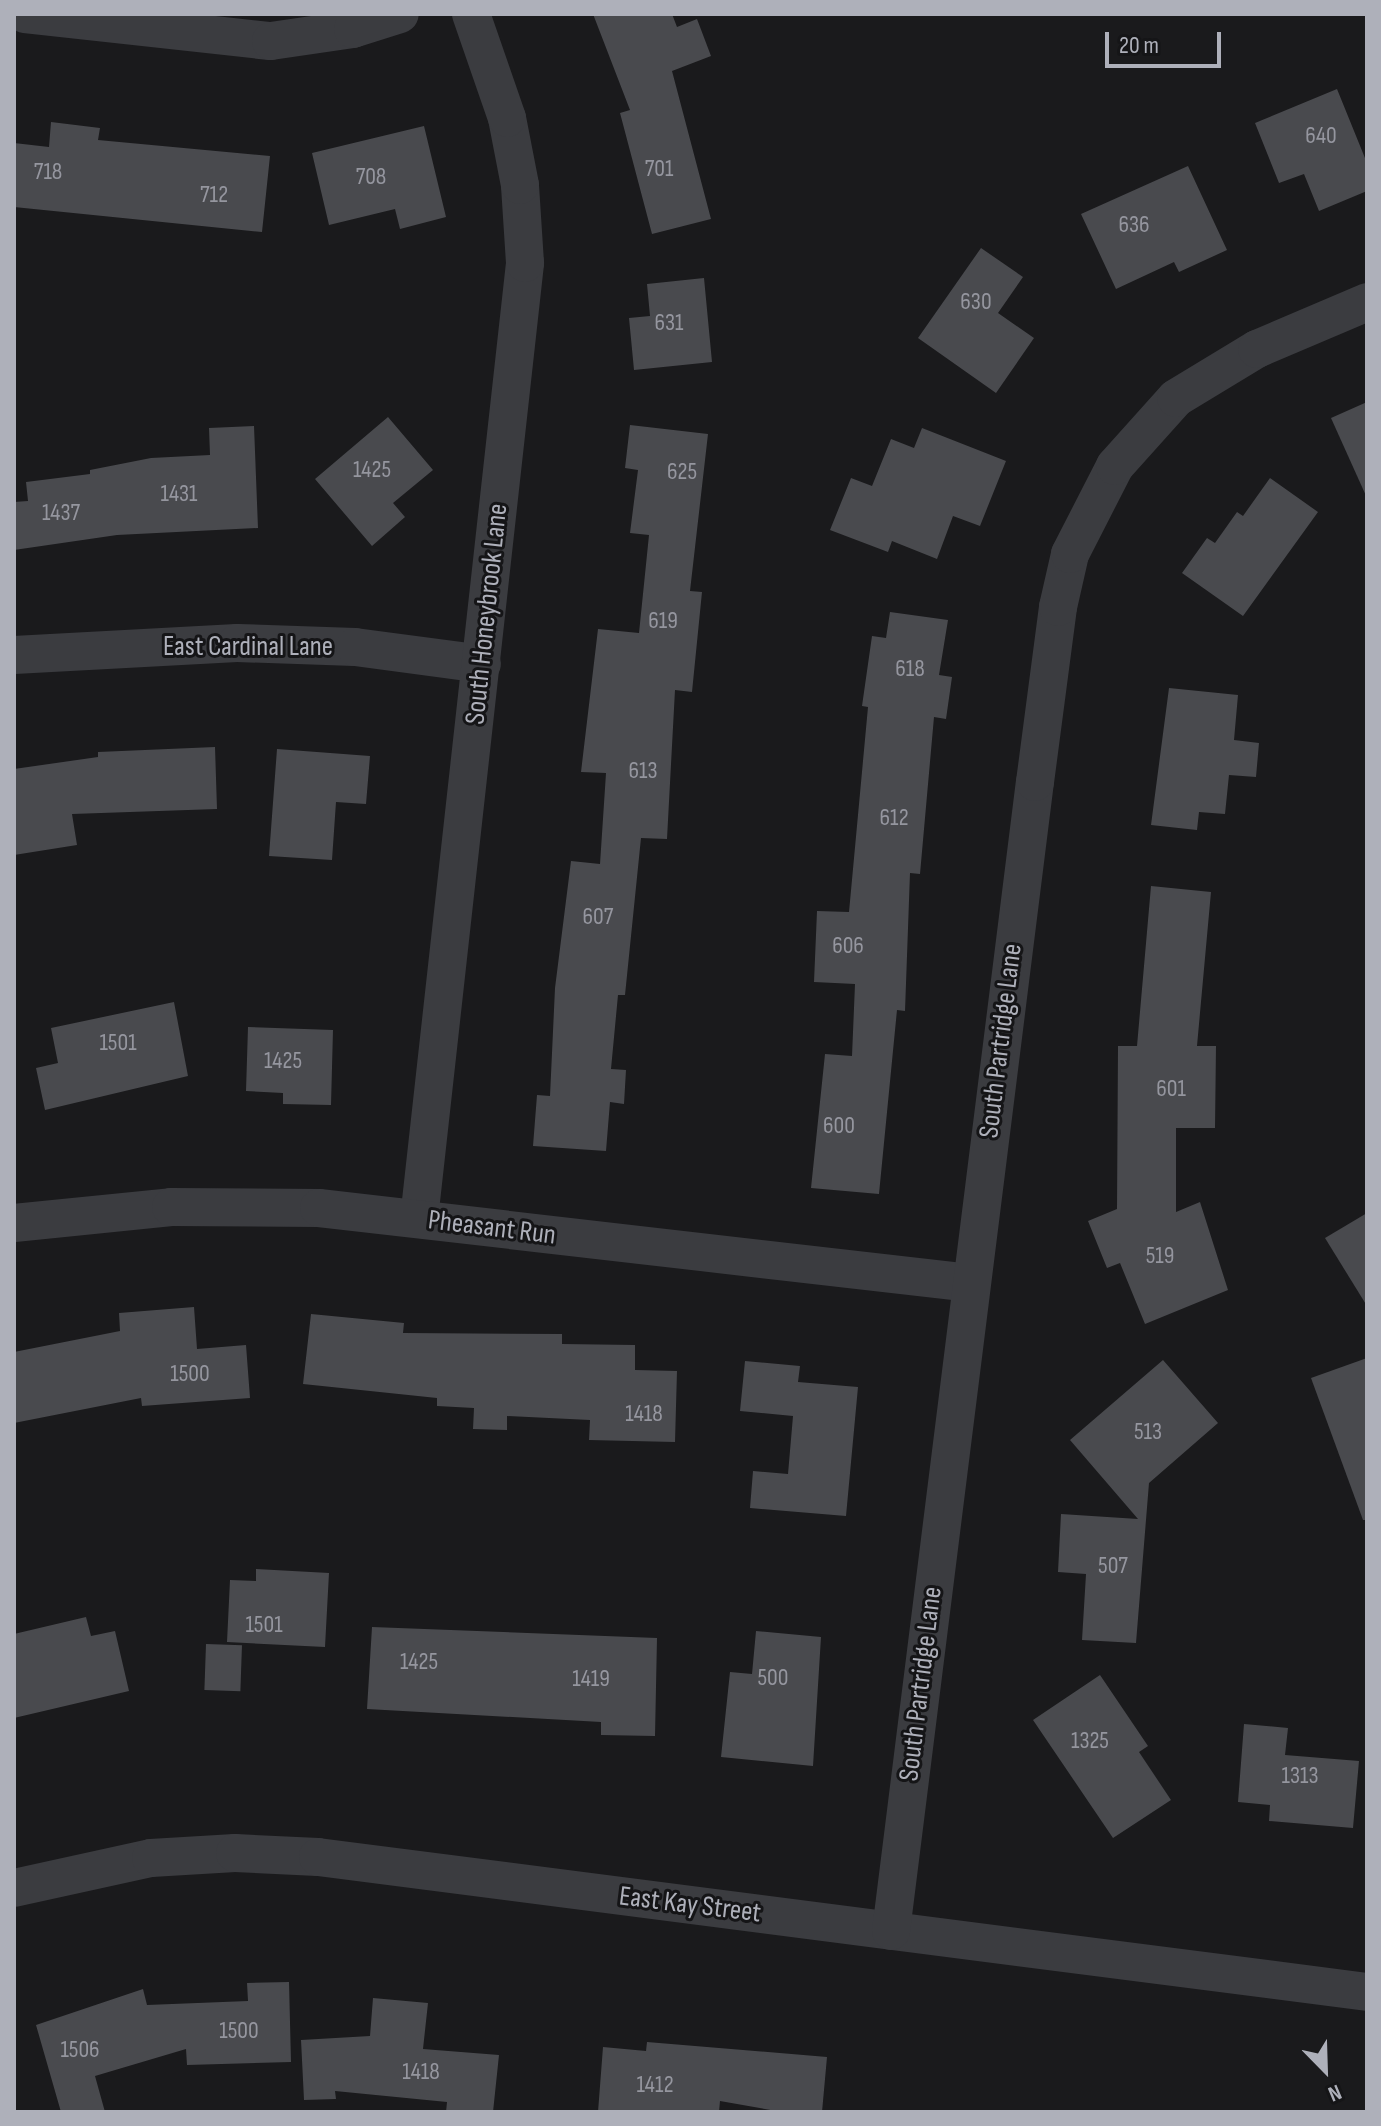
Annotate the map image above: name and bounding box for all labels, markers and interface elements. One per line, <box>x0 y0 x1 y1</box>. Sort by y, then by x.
scale bar <box>1109 16 1225 66</box>
text: 20 m <box>1119 31 1159 60</box>
house number: 640 <box>1305 122 1337 150</box>
house number: 701 <box>645 155 673 183</box>
house number: 718 <box>34 158 62 186</box>
house number: 708 <box>356 163 386 191</box>
house number: 712 <box>200 181 228 209</box>
house number: 636 <box>1118 211 1150 239</box>
house number: 630 <box>960 288 992 316</box>
house number: 631 <box>655 309 683 337</box>
house number: 1425 <box>353 456 391 484</box>
house number: 625 <box>667 458 697 486</box>
house number: 1431 <box>161 480 197 508</box>
house number: 1437 <box>42 499 80 527</box>
street label: South Honeybrook Lane <box>459 502 515 726</box>
house number: 619 <box>648 607 678 635</box>
street label: East Cardinal Lane <box>163 630 333 664</box>
house number: 618 <box>895 655 925 683</box>
house number: 613 <box>629 757 657 785</box>
house number: 612 <box>879 804 909 832</box>
house number: 607 <box>583 903 613 931</box>
house number: 606 <box>832 932 864 960</box>
street label: South Partridge Lane <box>972 942 1030 1140</box>
house number: 1501 <box>99 1029 137 1057</box>
house number: 1425 <box>264 1047 302 1075</box>
house number: 601 <box>1156 1075 1186 1103</box>
house number: 600 <box>823 1112 855 1140</box>
street label: Pheasant Run <box>426 1204 558 1252</box>
house number: 519 <box>1146 1242 1174 1270</box>
house number: 1500 <box>170 1360 210 1388</box>
house number: 1418 <box>625 1400 663 1428</box>
house number: 513 <box>1134 1418 1162 1446</box>
house number: 507 <box>1098 1552 1128 1580</box>
street label: South Partridge Lane <box>892 1585 950 1783</box>
house number: 1501 <box>245 1611 283 1639</box>
house number: 1425 <box>400 1648 438 1676</box>
house number: 500 <box>757 1664 789 1692</box>
house number: 1419 <box>572 1665 610 1693</box>
house number: 1325 <box>1071 1727 1109 1755</box>
house number: 1313 <box>1282 1762 1318 1790</box>
street label: East Kay Street <box>617 1880 763 1930</box>
house number: 1500 <box>219 2017 259 2045</box>
north arrow <box>1285 2030 1365 2110</box>
house number: 1506 <box>60 2036 100 2064</box>
house number: 1418 <box>402 2058 440 2086</box>
house number: 1412 <box>636 2071 674 2099</box>
text: N <box>1324 2078 1345 2107</box>

